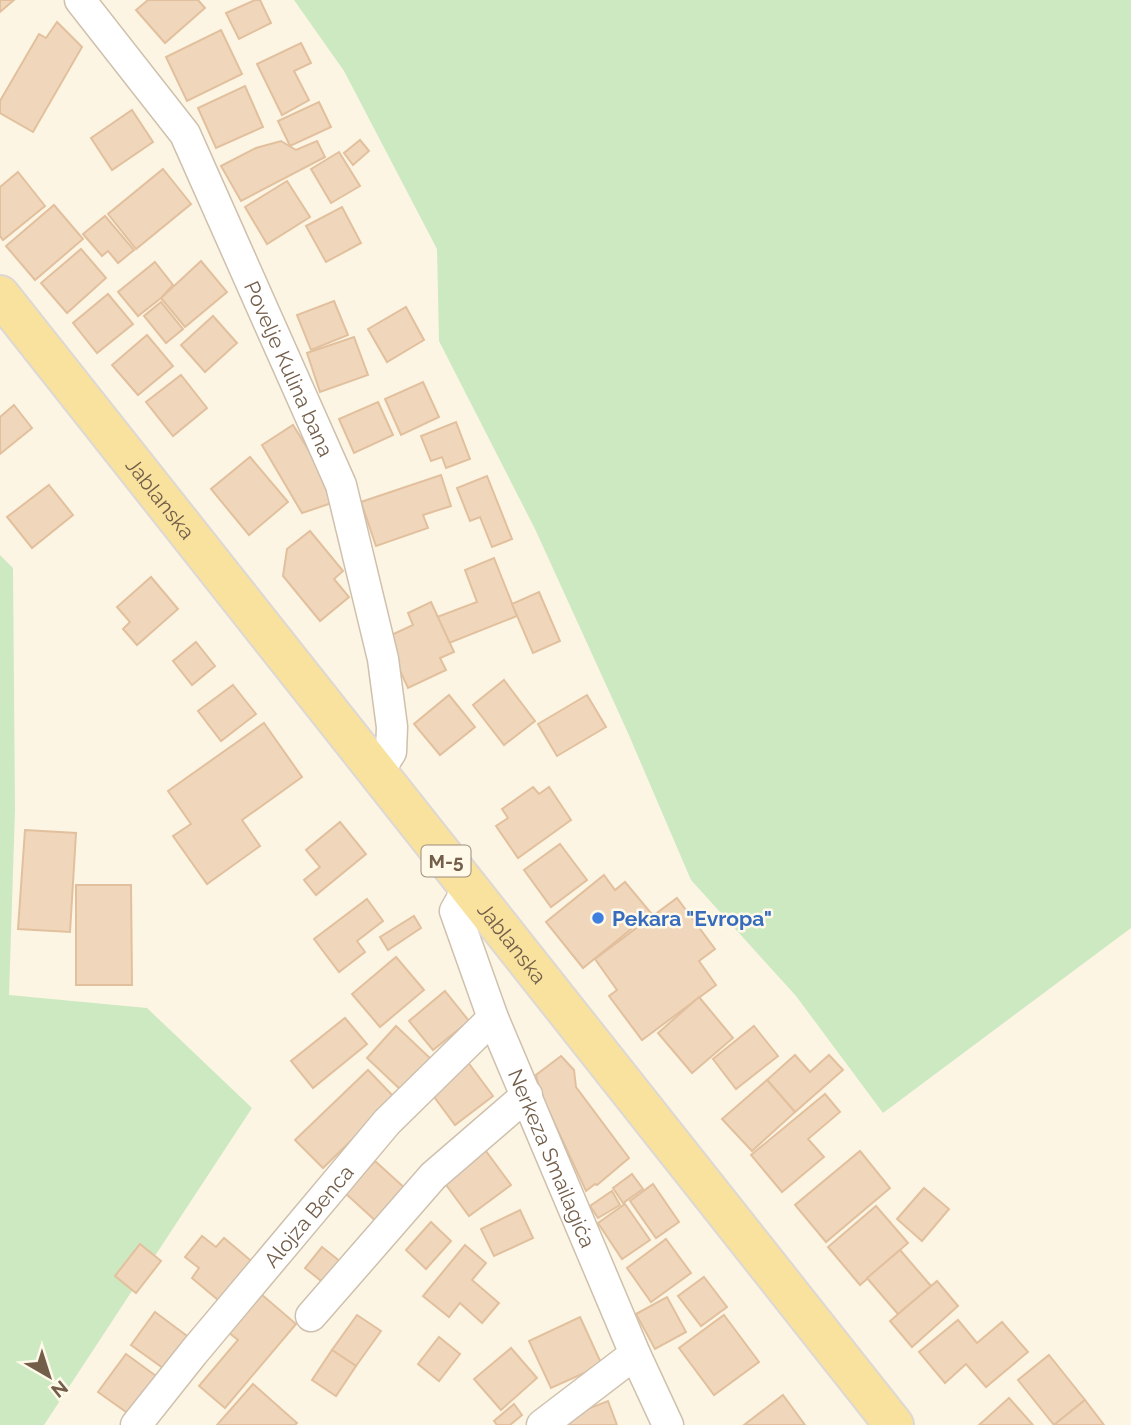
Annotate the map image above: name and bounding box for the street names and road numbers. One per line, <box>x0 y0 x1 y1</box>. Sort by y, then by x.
street label: Povelje Kulina bana <box>239 277 339 460</box>
street label: Jablanska <box>121 453 200 544</box>
road number: M-5 <box>422 846 471 876</box>
street label: Jablanska <box>473 897 552 988</box>
street label: Nerkeza Smailagića <box>503 1065 601 1251</box>
street label: Alojza Benca <box>258 1160 358 1272</box>

